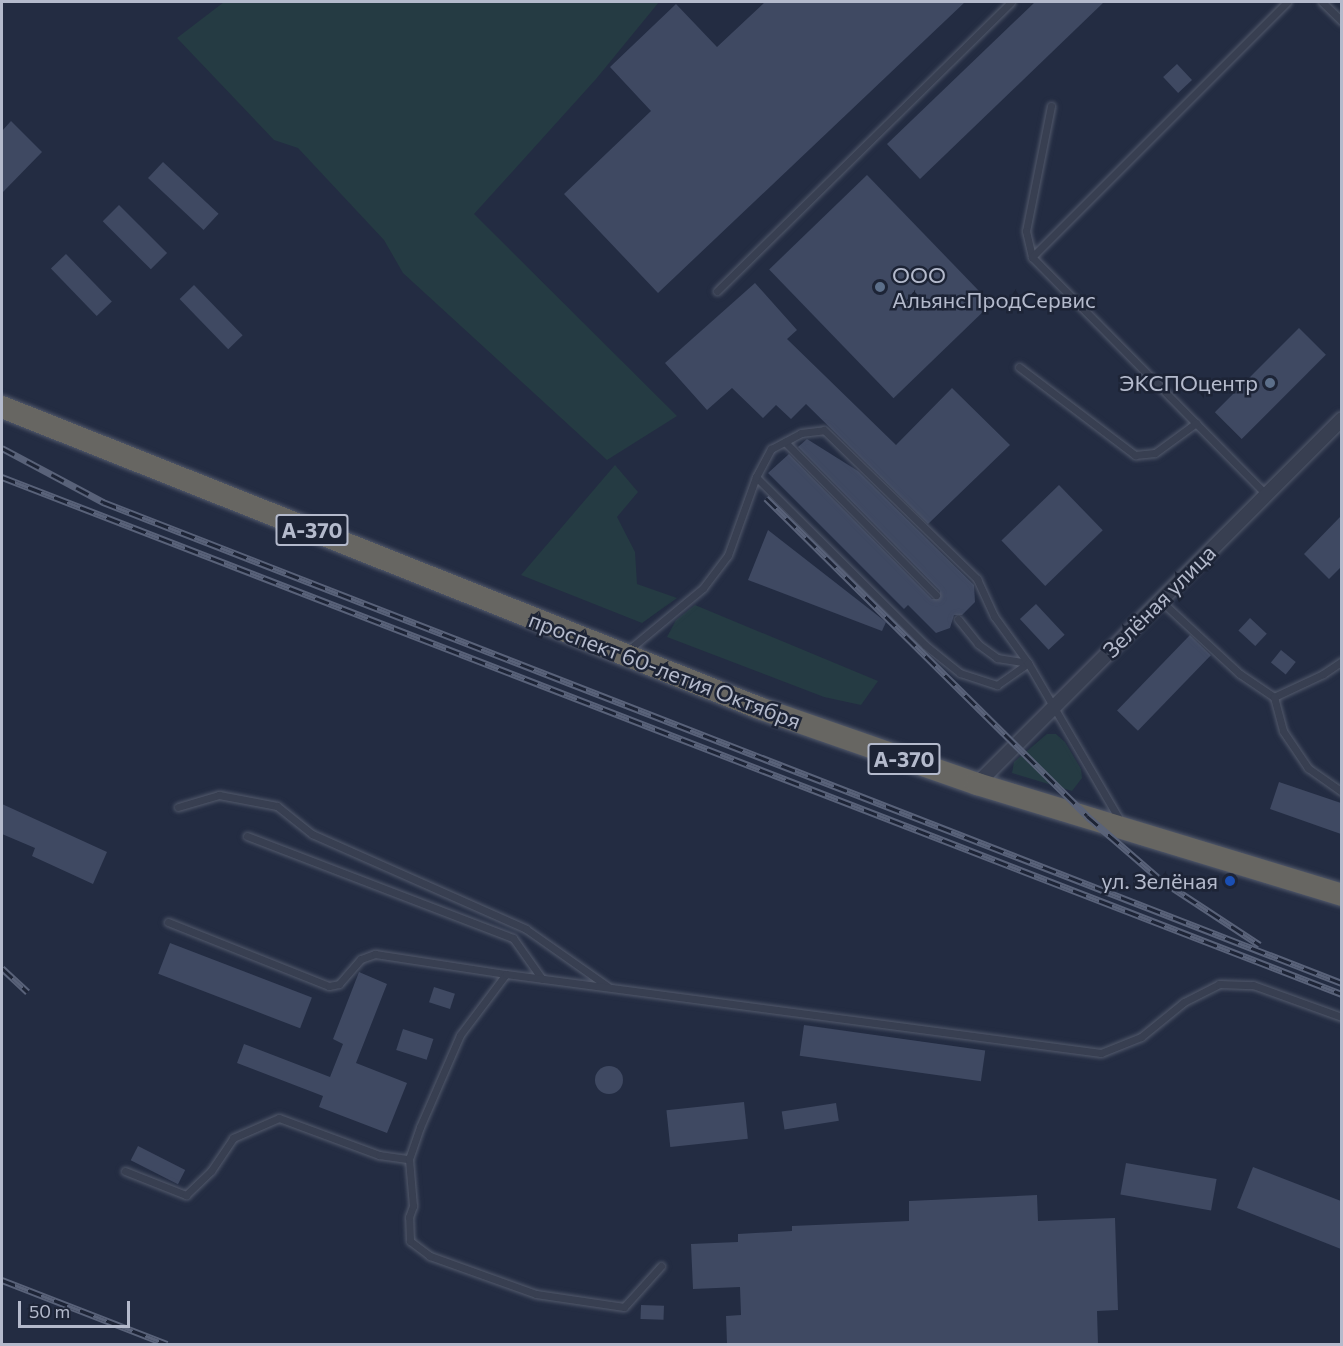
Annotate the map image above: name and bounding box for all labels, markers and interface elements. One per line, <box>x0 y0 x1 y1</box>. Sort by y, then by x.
place label: ООО АльянсПродСервис <box>892 261 1096 312</box>
marker: ООО АльянсПродСервис <box>873 280 887 294</box>
place label: ЭКСПОцентр <box>1119 370 1258 396</box>
marker: ЭКСПОцентр <box>1263 376 1277 390</box>
road number: А-370 <box>274 512 350 548</box>
street label: Зелёная улица <box>1097 539 1221 663</box>
street label: проспект 60-летия Октября <box>525 606 805 734</box>
road number: А-370 <box>866 741 942 777</box>
place label: ул. Зелёная <box>1101 868 1218 894</box>
marker: ул. Зелёная <box>1223 874 1237 888</box>
scale bar <box>21 1289 134 1327</box>
text: 50 m <box>29 1300 70 1322</box>

